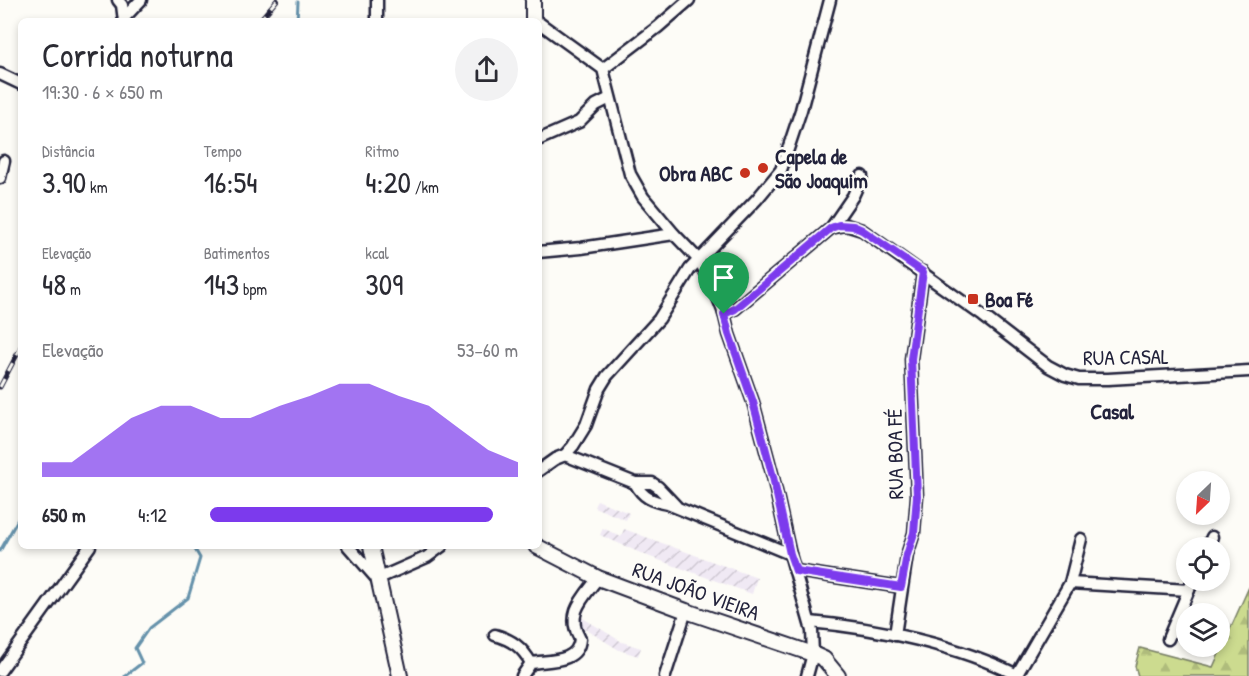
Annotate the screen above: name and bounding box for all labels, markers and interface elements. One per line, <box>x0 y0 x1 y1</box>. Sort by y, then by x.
text: Corrida noturna <box>42 33 233 77</box>
button: share <box>455 38 518 101</box>
text: 19:30 · 6 × 650 m <box>42 78 163 105</box>
text: Distância <box>42 140 94 162</box>
text: Tempo <box>204 140 242 162</box>
text: Ritmo <box>365 140 399 162</box>
place label: Capela de São Joaquim <box>775 142 868 196</box>
place label: Obra ABC <box>659 159 733 188</box>
marker: Capela de São Joaquim <box>756 161 770 175</box>
text: 3.90 <box>42 162 86 202</box>
text: 16:54 <box>204 162 257 202</box>
text: 4:20 <box>365 162 411 202</box>
marker: Obra ABC <box>738 166 752 180</box>
text: km <box>86 176 108 198</box>
text: /km <box>411 176 439 198</box>
text: Elevação <box>42 242 91 264</box>
text: Batimentos <box>204 242 270 264</box>
text: kcal <box>365 242 389 264</box>
pin <box>698 252 749 314</box>
icon: arrive <box>707 261 740 294</box>
text: 48 <box>42 264 66 304</box>
text: 143 <box>204 264 239 304</box>
text: 309 <box>365 264 403 304</box>
text: m <box>66 278 81 300</box>
text: bpm <box>239 278 267 300</box>
place label: Boa Fé <box>985 285 1034 314</box>
marker: Boa Fé <box>966 292 980 306</box>
text: Elevação <box>42 336 104 363</box>
text: 53–60 m <box>457 336 518 363</box>
street label: RUA CASAL <box>1083 342 1169 372</box>
district label: Casal <box>1090 396 1135 426</box>
street label: RUA BOA FÉ <box>880 408 910 500</box>
north arrow <box>1176 471 1230 525</box>
map controls <box>1176 471 1230 657</box>
text: 650 m <box>42 501 86 528</box>
text: 4:12 <box>138 501 167 528</box>
button: locate <box>1176 537 1230 591</box>
street label: RUA JOÃO VIEIRA <box>628 555 764 627</box>
button: layers <box>1176 603 1230 657</box>

